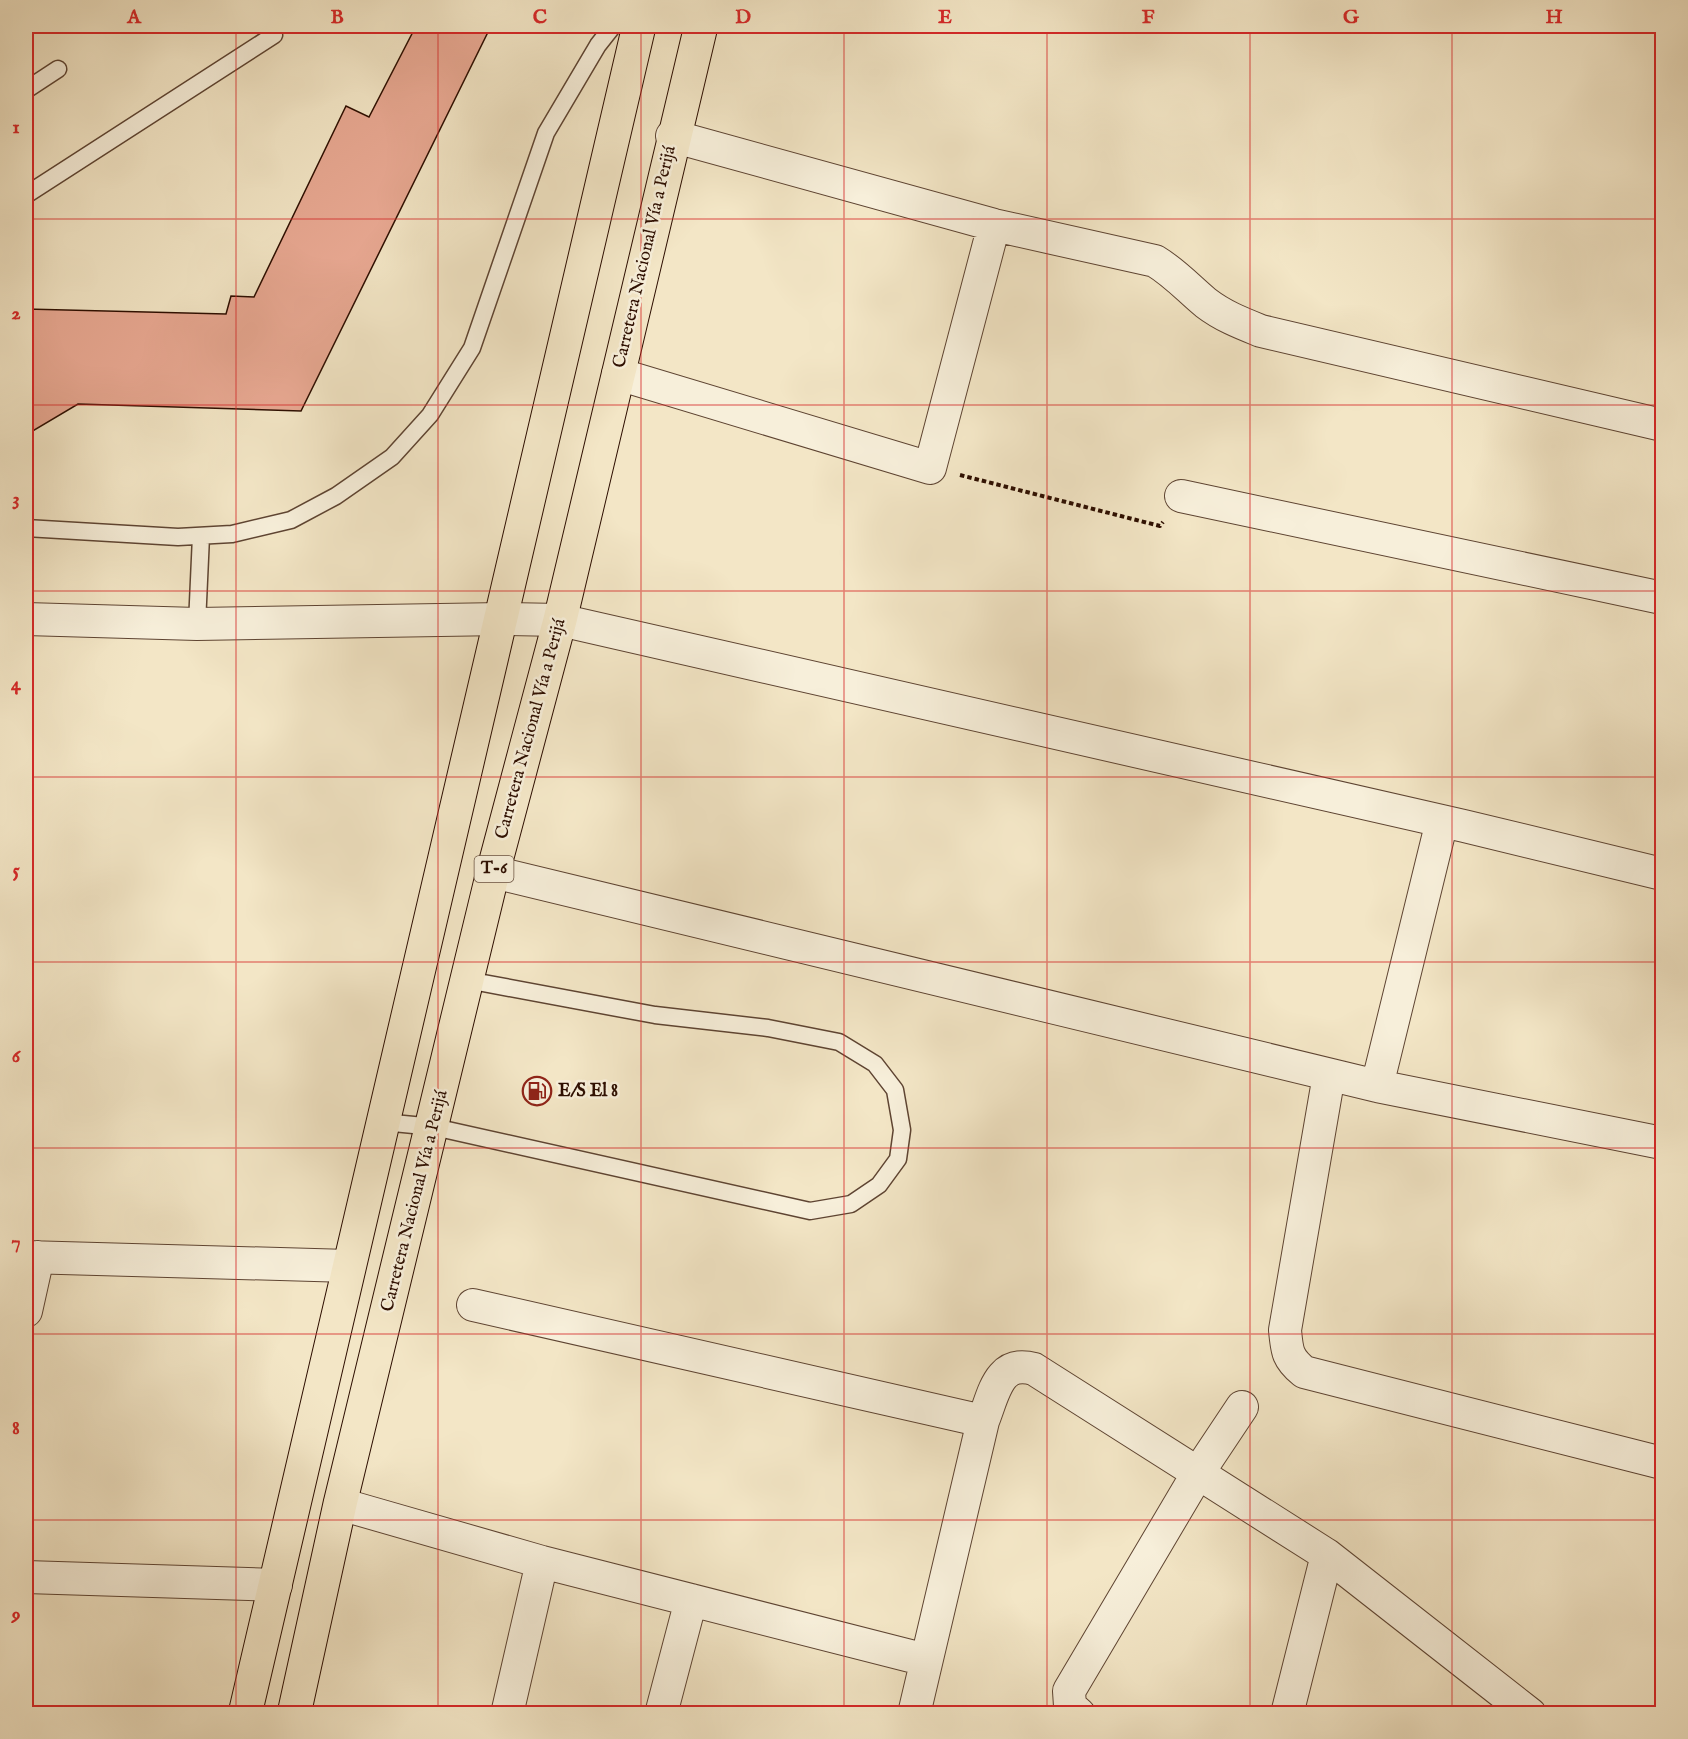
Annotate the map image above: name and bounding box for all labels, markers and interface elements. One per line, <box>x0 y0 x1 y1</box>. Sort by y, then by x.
text: A <box>126 5 142 30</box>
text: B <box>330 5 344 30</box>
text: C <box>533 5 547 30</box>
text: D <box>735 5 751 30</box>
text: E <box>938 5 952 30</box>
text: F <box>1142 5 1155 30</box>
text: G <box>1343 5 1360 30</box>
text: H <box>1545 5 1563 30</box>
text: 1 <box>12 115 20 140</box>
street label: Carretera Nacional Vía a Perijá <box>608 143 682 370</box>
text: 2 <box>11 301 21 326</box>
text: 3 <box>12 487 20 512</box>
street label: Carretera Nacional Vía a Perijá <box>490 616 572 842</box>
text: 4 <box>11 672 22 697</box>
road number: T-6 <box>474 856 514 882</box>
text: 5 <box>12 858 20 883</box>
text: 6 <box>12 1044 22 1069</box>
fuel station icon: E/S El 8 <box>521 1075 553 1107</box>
place label: E/S El 8 <box>558 1080 618 1103</box>
street label: Carretera Nacional Vía a Perijá <box>376 1088 454 1314</box>
text: 7 <box>11 1230 21 1255</box>
text: 8 <box>12 1416 20 1441</box>
text: 9 <box>11 1602 21 1627</box>

